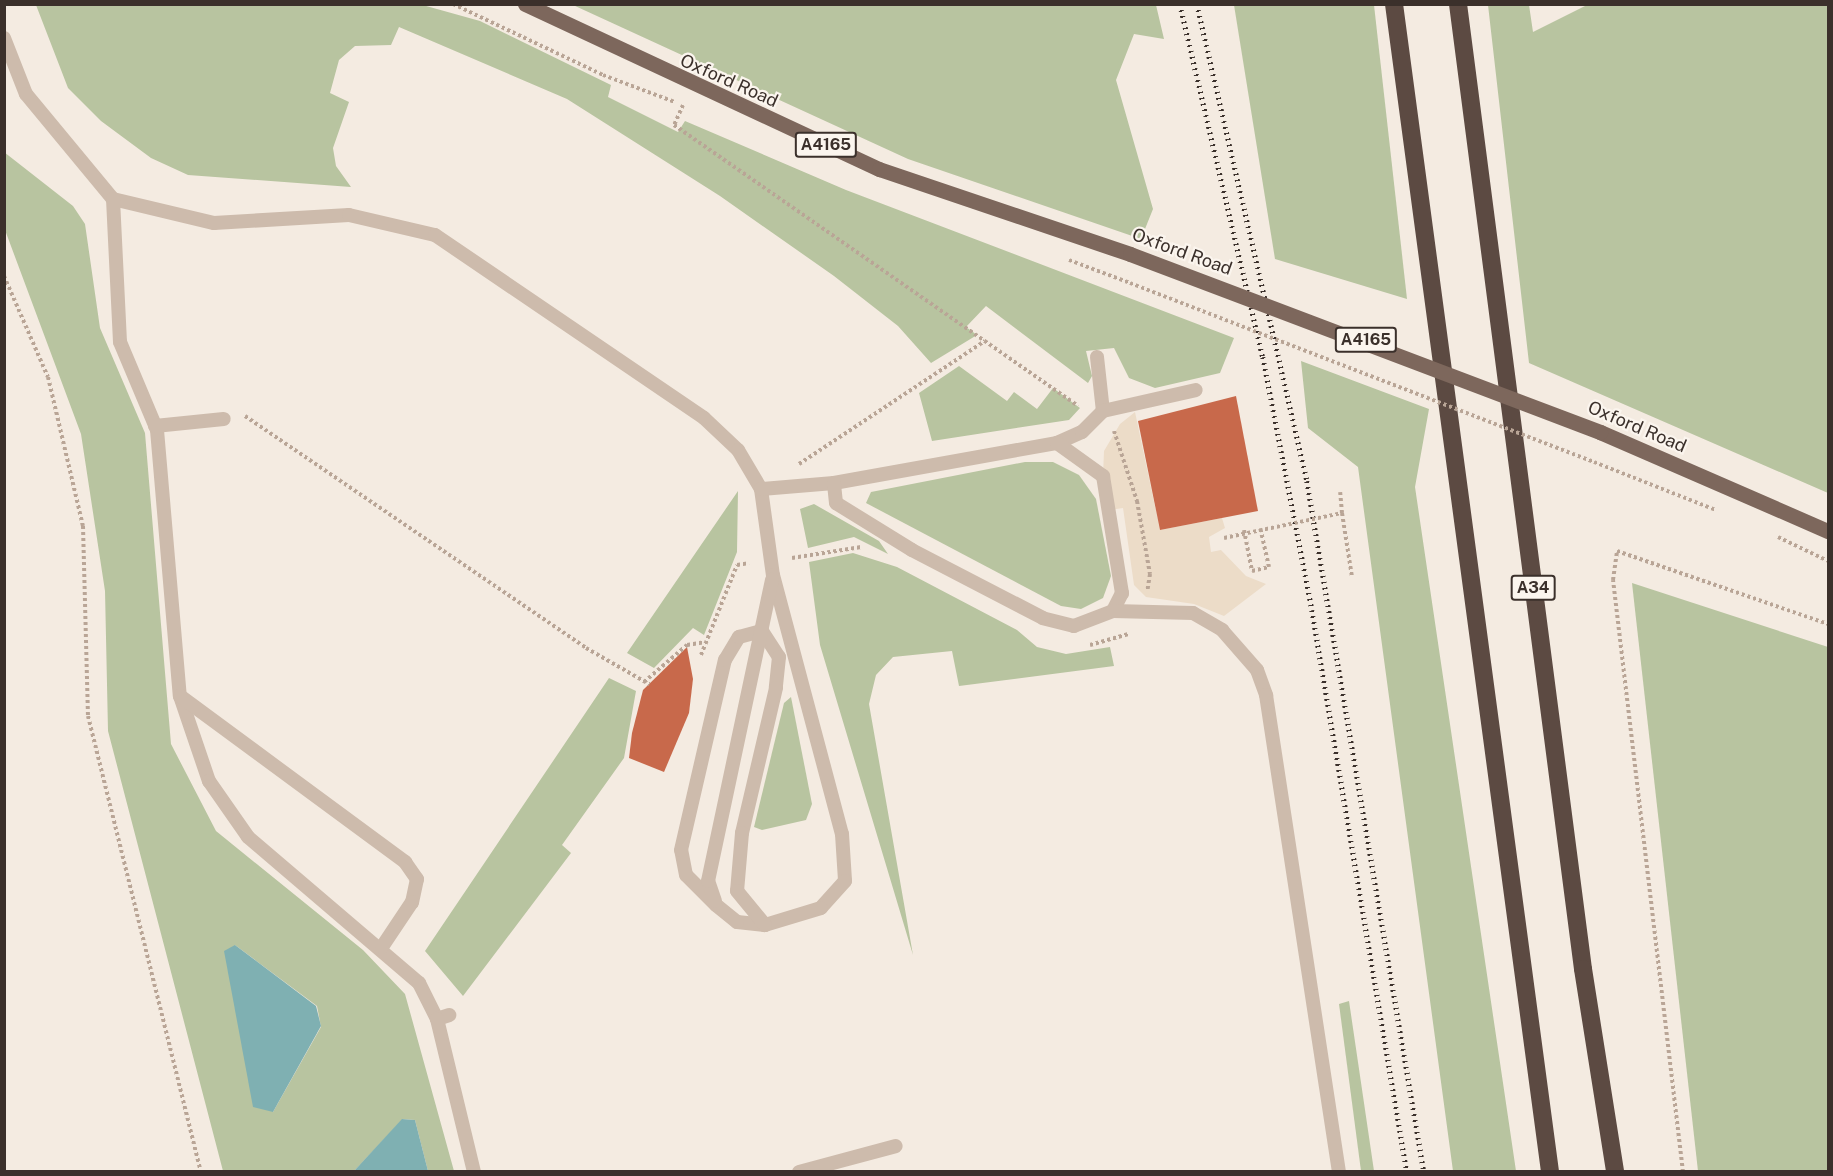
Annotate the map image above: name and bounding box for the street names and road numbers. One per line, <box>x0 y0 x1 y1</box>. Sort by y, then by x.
street label: Oxford Road <box>677 50 781 112</box>
road number: A4165 <box>794 132 858 158</box>
street label: Oxford Road <box>1129 224 1235 280</box>
road number: A4165 <box>1334 327 1398 353</box>
street label: Oxford Road <box>1584 397 1690 457</box>
road number: A34 <box>1510 575 1556 601</box>

